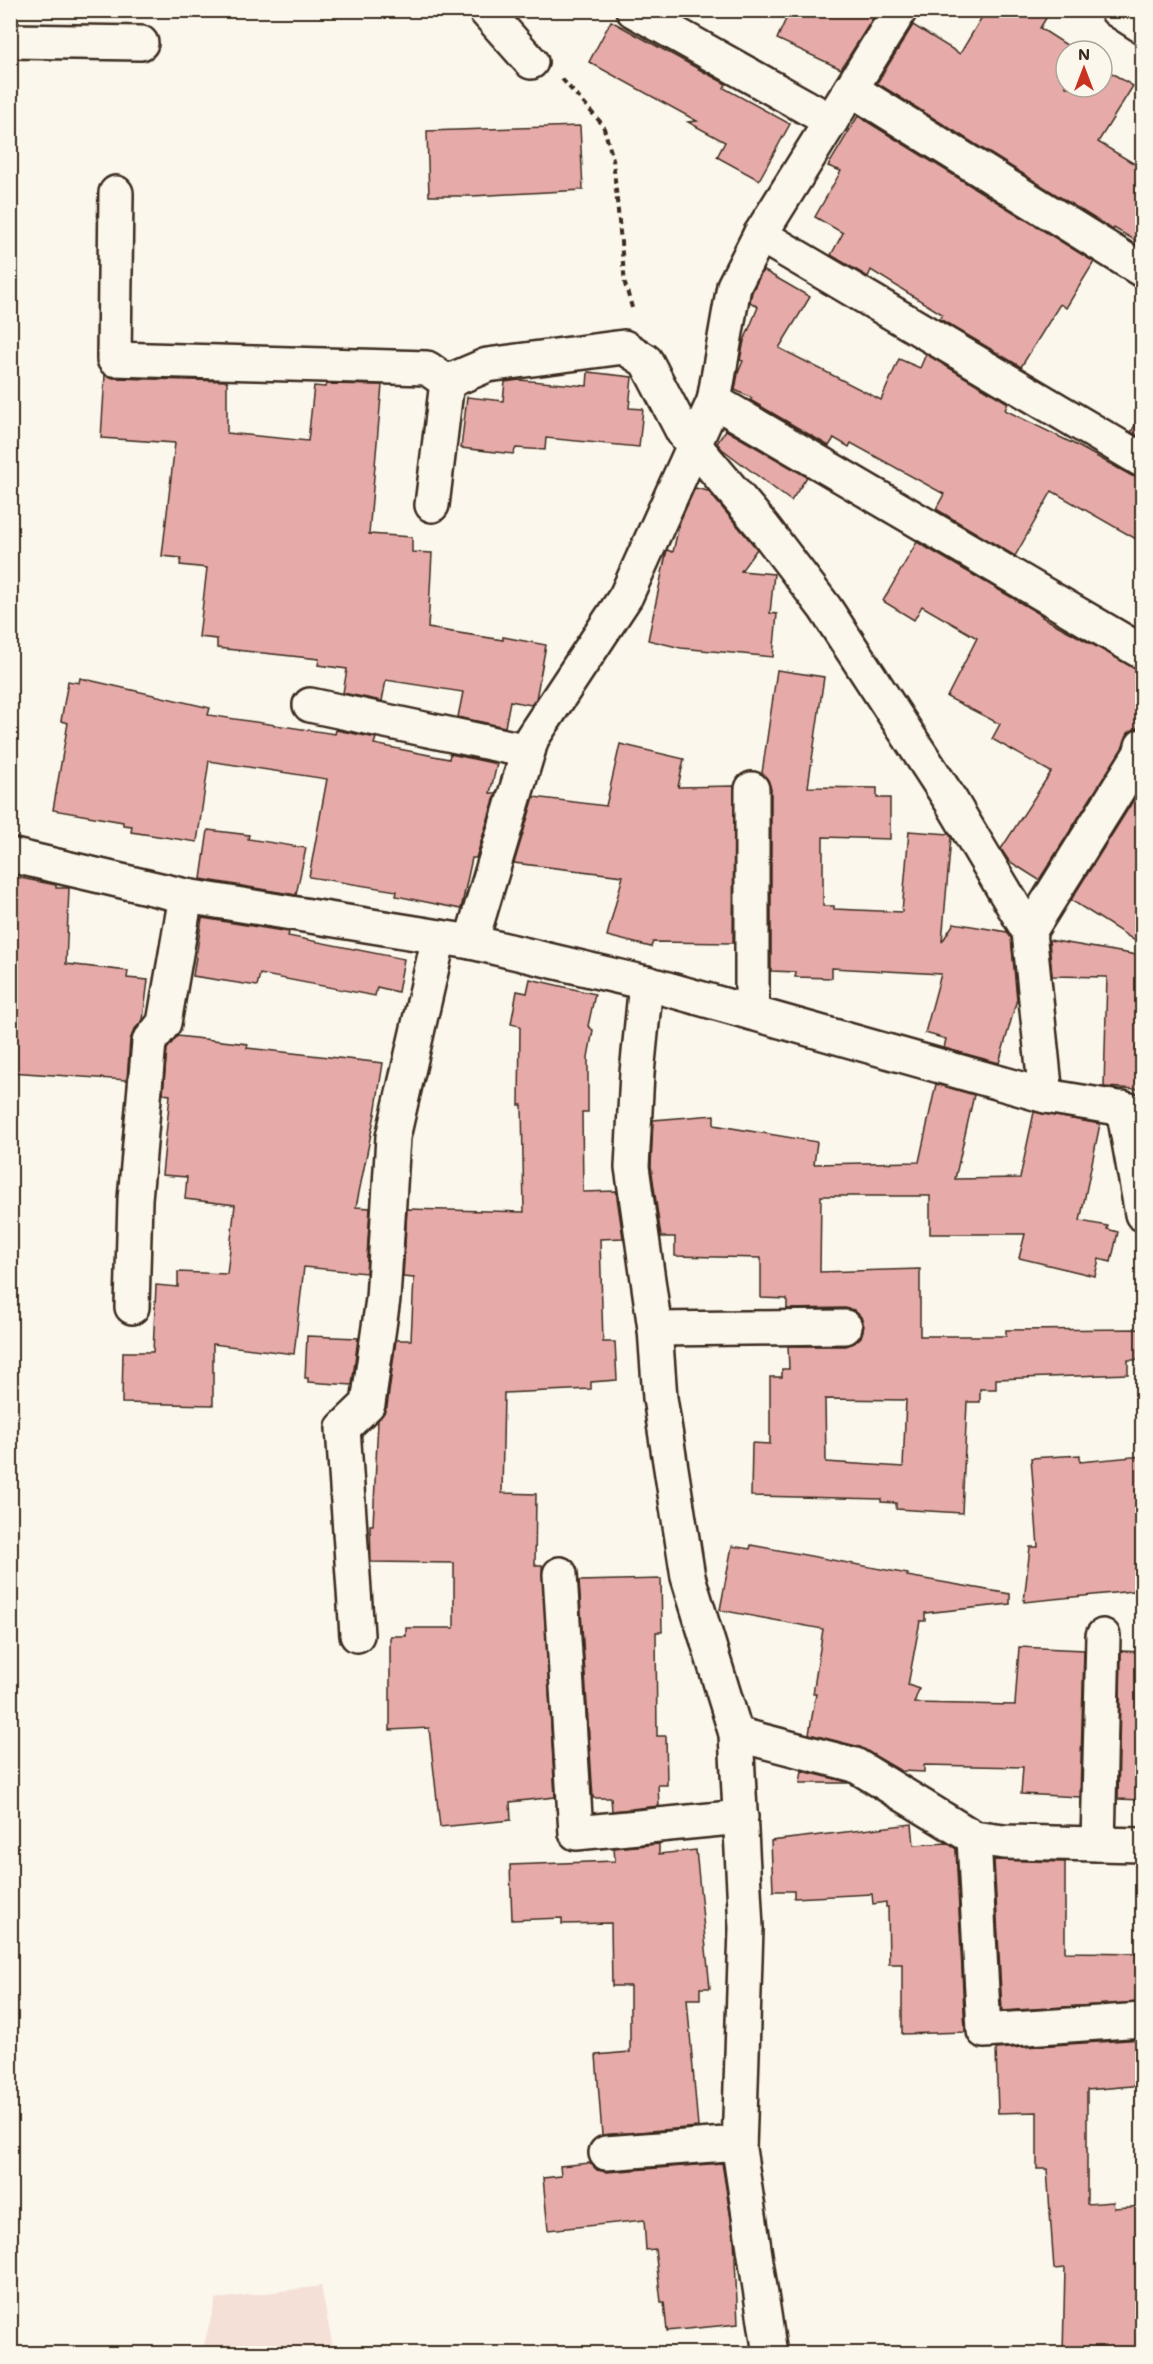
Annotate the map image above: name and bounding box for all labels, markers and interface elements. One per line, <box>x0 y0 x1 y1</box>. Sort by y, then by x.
north arrow <box>1054 39 1114 99</box>
text: N <box>1078 43 1090 64</box>

